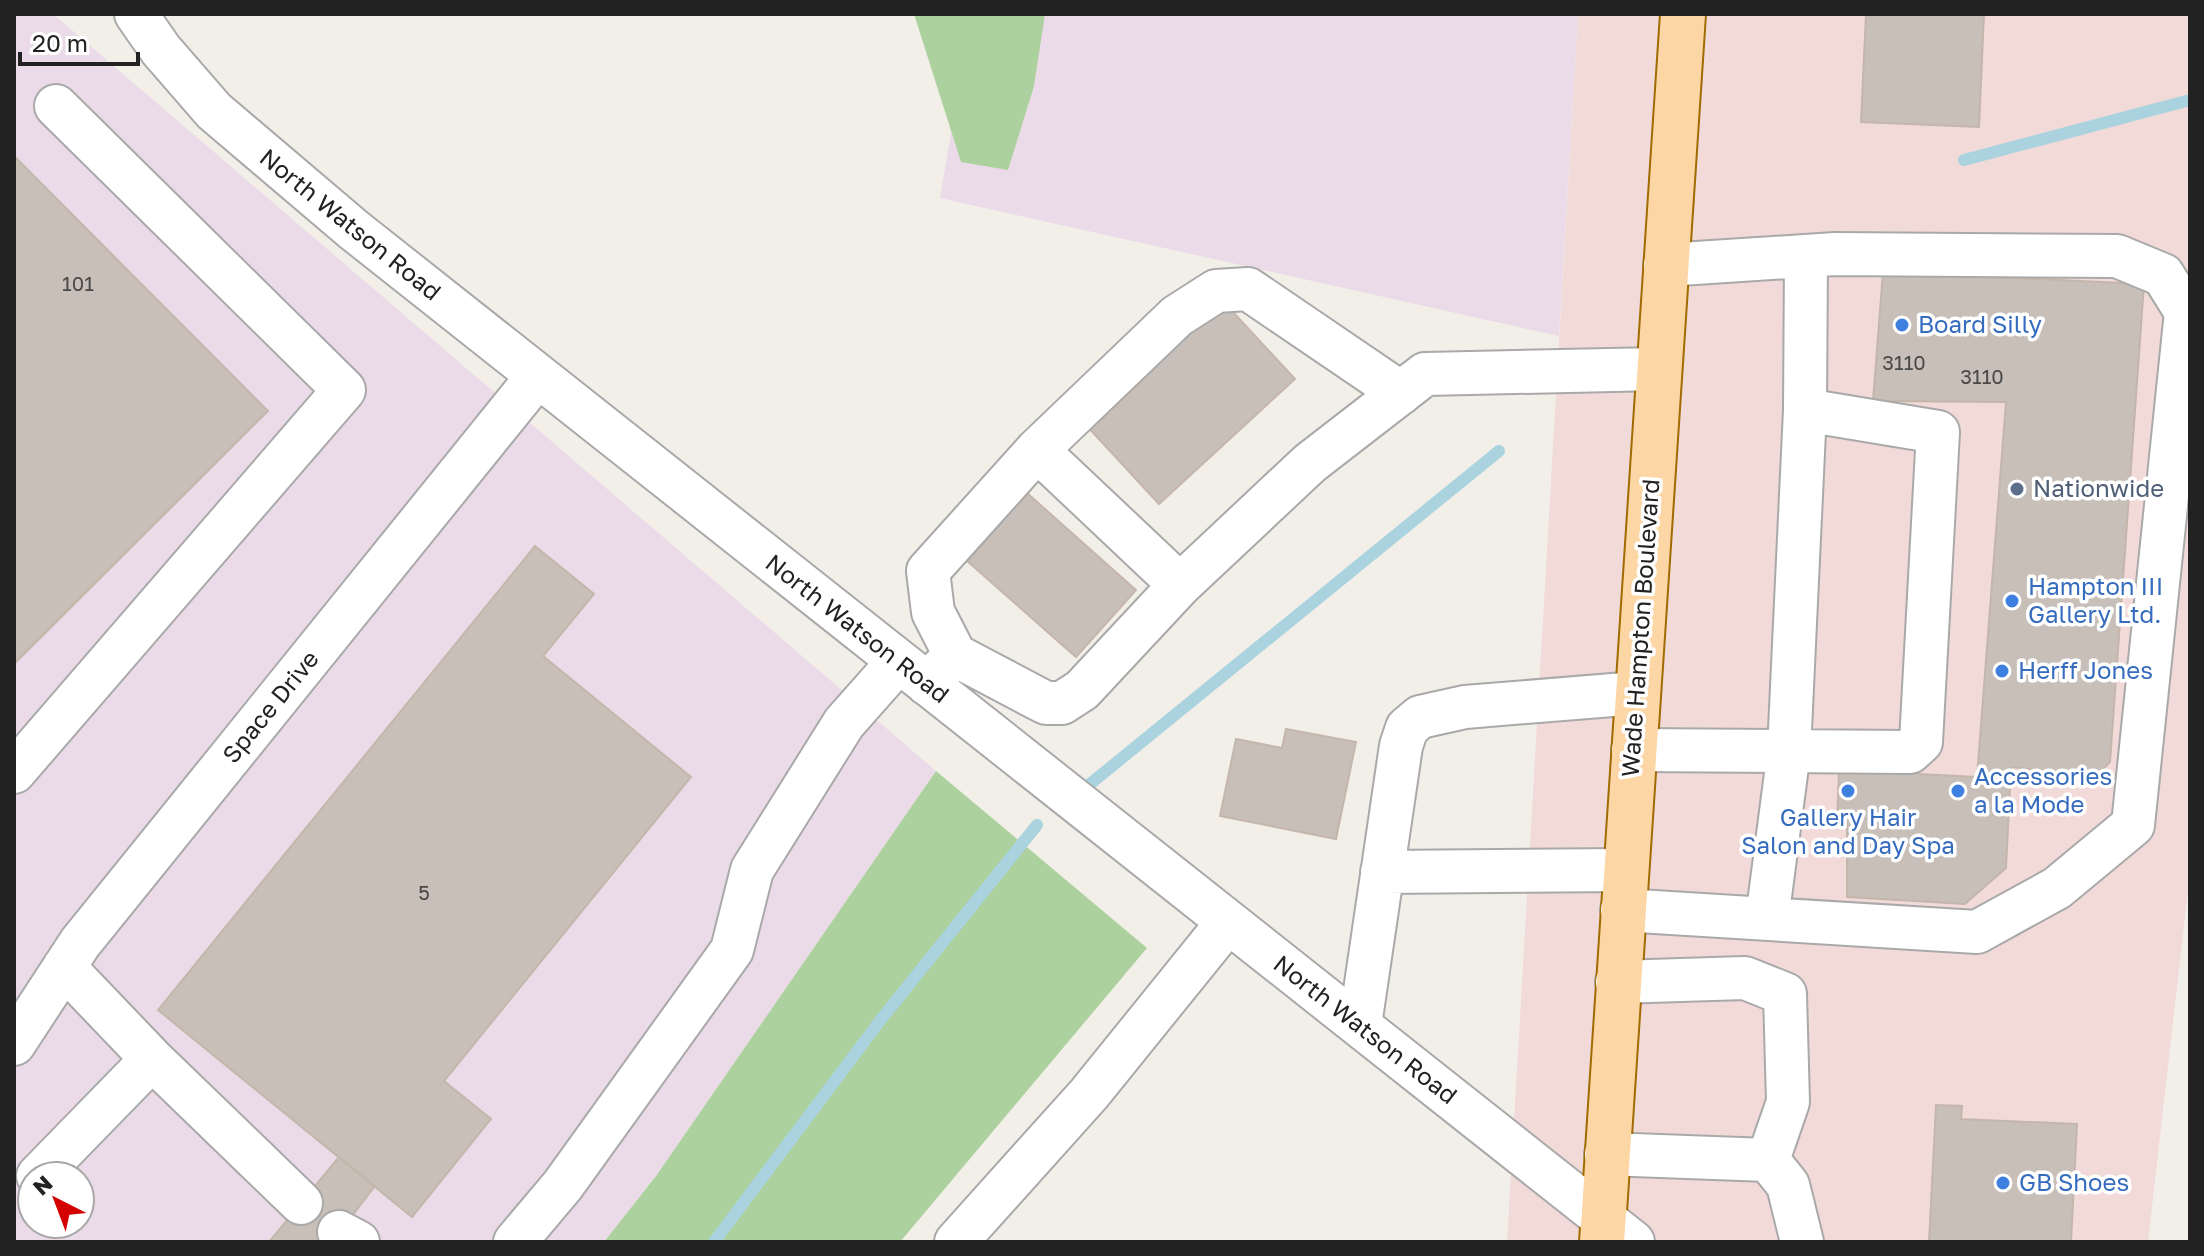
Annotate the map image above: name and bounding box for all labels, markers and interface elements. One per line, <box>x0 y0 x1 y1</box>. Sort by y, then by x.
scale bar <box>20 16 138 66</box>
text: 20 m <box>32 28 88 57</box>
street label: North Watson Road <box>255 142 447 306</box>
house number: 101 <box>62 271 94 295</box>
place label: Board Silly <box>1918 309 2042 338</box>
marker: Board Silly <box>1893 316 1911 334</box>
house number: 3110 <box>1882 350 1926 374</box>
house number: 3110 <box>1960 364 2004 388</box>
place label: Nationwide <box>2033 473 2164 502</box>
street label: Wade Hampton Boulevard <box>1615 478 1664 778</box>
marker: Nationwide <box>2008 480 2026 498</box>
street label: North Watson Road <box>761 547 955 708</box>
place label: Hampton III Gallery Ltd. <box>2028 571 2163 628</box>
marker: Hampton III Gallery Ltd. <box>2003 592 2021 610</box>
street label: Space Drive <box>216 644 324 768</box>
place label: Herff Jones <box>2018 655 2153 684</box>
marker: Herff Jones <box>1993 662 2011 680</box>
place label: Accessories a la Mode <box>1974 761 2112 818</box>
marker: Gallery Hair Salon and Day Spa <box>1839 782 1857 800</box>
marker: Accessories a la Mode <box>1949 782 1967 800</box>
place label: Gallery Hair Salon and Day Spa <box>1741 802 1955 859</box>
house number: 5 <box>418 880 430 904</box>
street label: North Watson Road <box>1269 948 1463 1109</box>
north arrow <box>16 1160 96 1240</box>
place label: GB Shoes <box>2019 1167 2129 1196</box>
text: N <box>27 1169 58 1200</box>
marker: GB Shoes <box>1994 1174 2012 1192</box>

